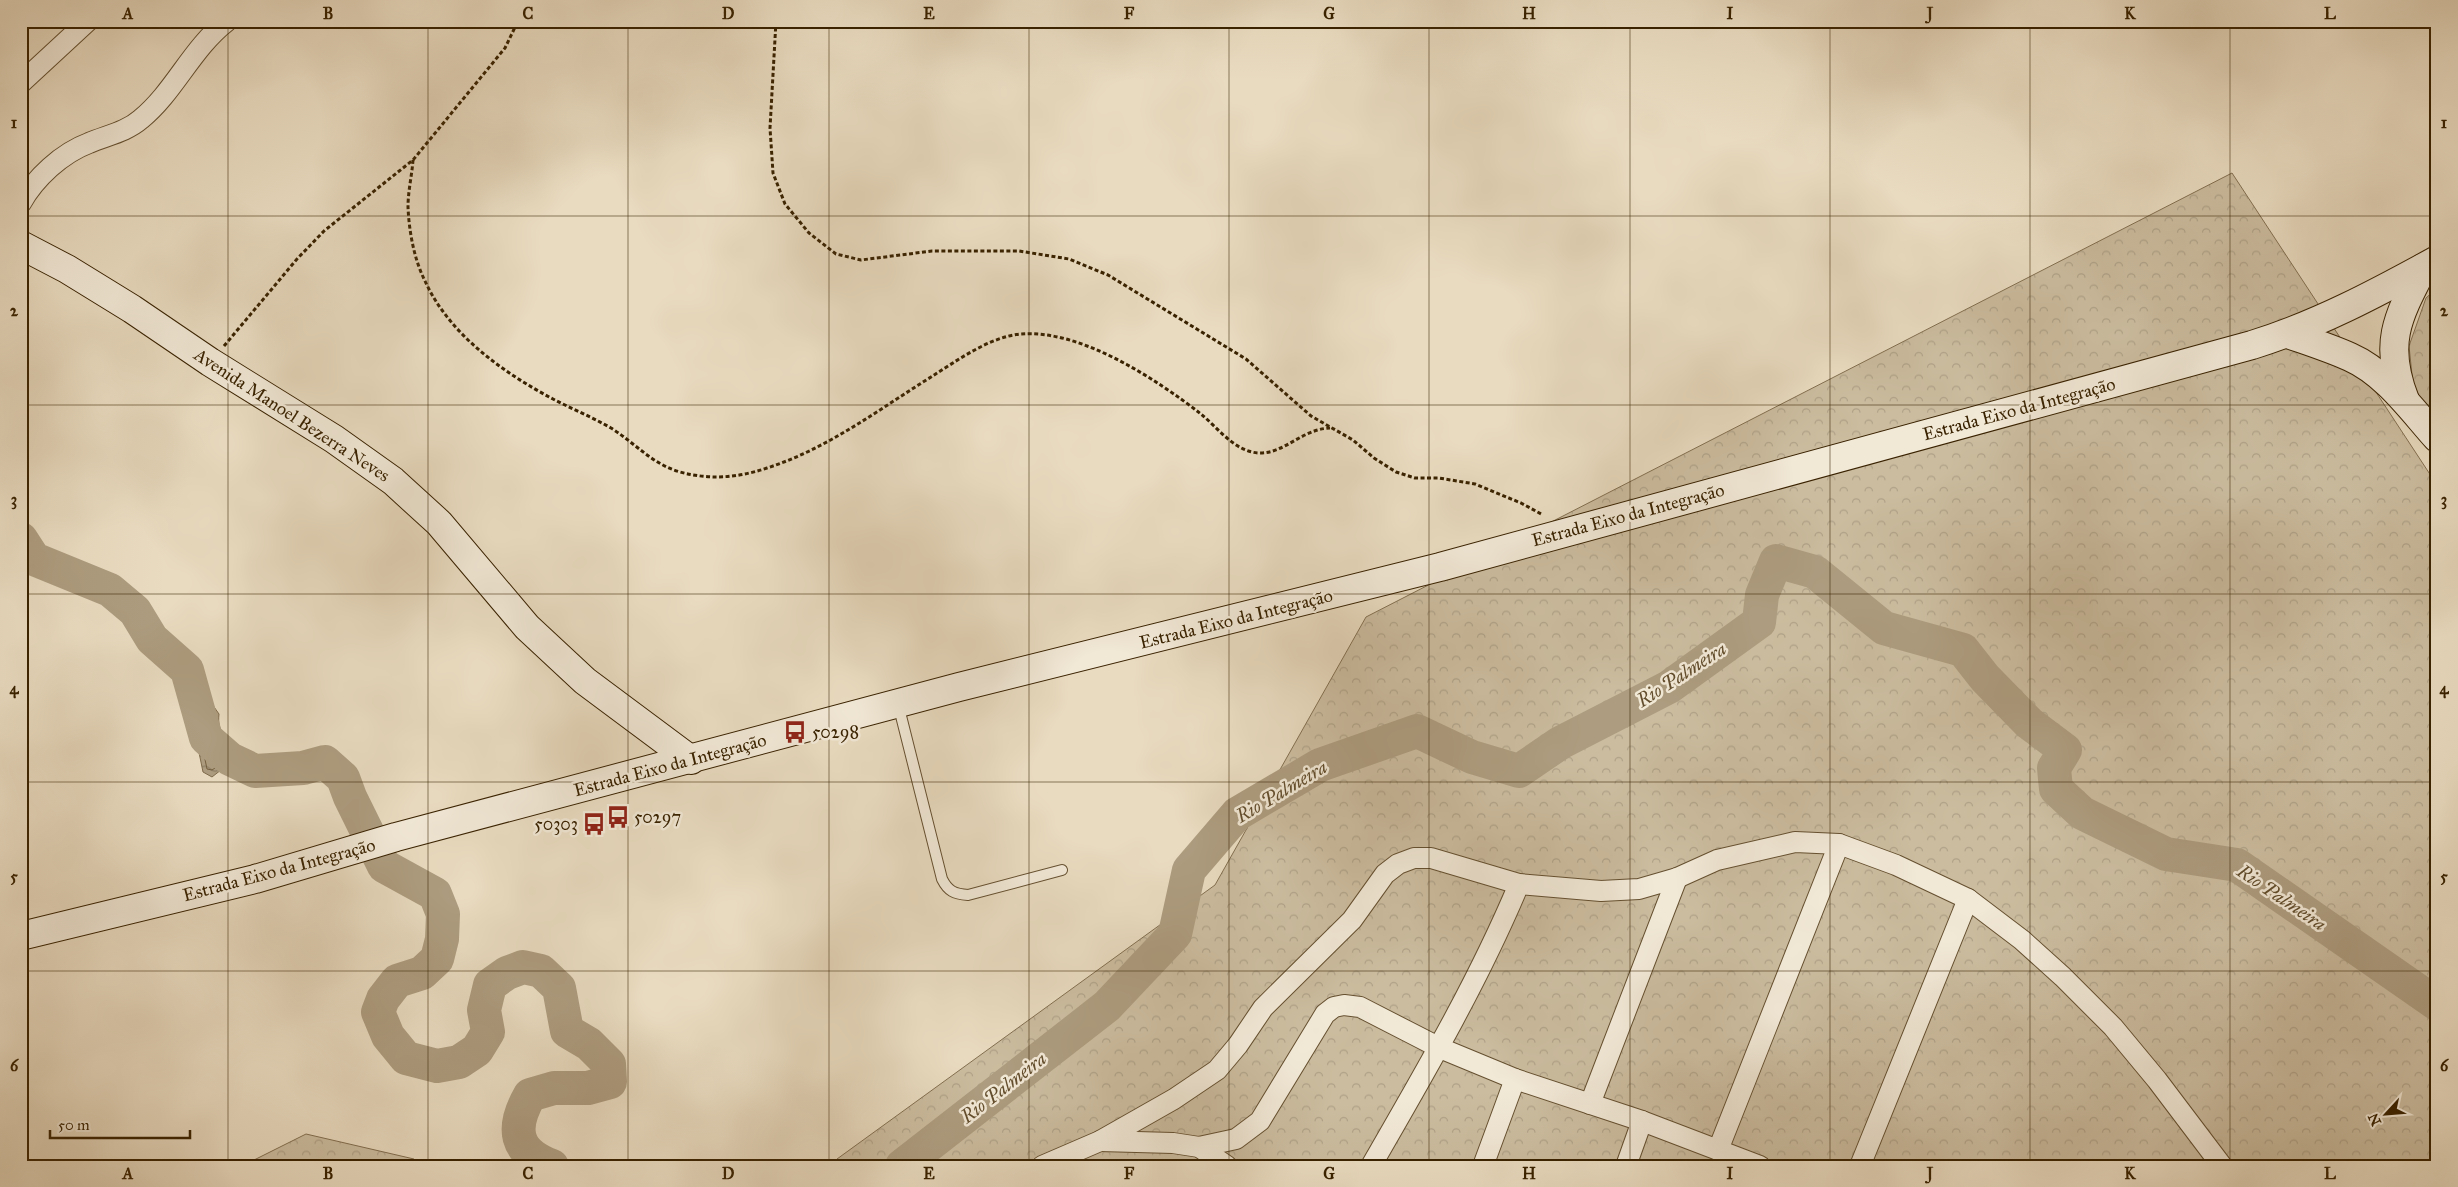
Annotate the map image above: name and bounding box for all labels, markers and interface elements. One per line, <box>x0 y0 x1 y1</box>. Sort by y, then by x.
text: A <box>122 4 134 23</box>
text: B <box>323 4 333 23</box>
text: C <box>523 4 534 23</box>
text: D <box>722 4 735 23</box>
text: E <box>923 4 935 23</box>
text: F <box>1124 4 1135 23</box>
text: G <box>1323 4 1335 23</box>
text: H <box>1522 4 1536 23</box>
text: I <box>1727 4 1734 23</box>
text: J <box>1925 4 1934 24</box>
text: K <box>2124 4 2136 23</box>
text: L <box>2324 4 2336 23</box>
text: 1 <box>11 113 18 132</box>
text: 1 <box>2441 113 2448 132</box>
text: 2 <box>10 301 19 320</box>
text: 2 <box>2440 301 2449 320</box>
street label: Avenida Manoel Bezerra Neves <box>189 343 394 487</box>
street label: Estrada Eixo da Integração <box>1920 373 2118 446</box>
street label: Estrada Eixo da Integração <box>1529 479 1727 552</box>
text: 3 <box>11 490 17 510</box>
text: 3 <box>2441 490 2447 510</box>
street label: Estrada Eixo da Integração <box>1137 584 1335 655</box>
water label: Rio Palmeira <box>1631 637 1730 712</box>
text: 4 <box>10 679 20 699</box>
text: 4 <box>2440 679 2450 699</box>
bus stop icon: 50298 <box>782 719 808 745</box>
place label: 50298 <box>812 721 859 743</box>
street label: Estrada Eixo da Integração <box>571 729 769 802</box>
water label: Rio Palmeira <box>1231 755 1331 828</box>
bus stop icon: 50297 <box>605 804 631 830</box>
place label: 50297 <box>634 806 681 828</box>
bus stop icon: 50303 <box>581 811 607 837</box>
place label: 50303 <box>534 813 578 835</box>
street label: Estrada Eixo da Integração <box>180 834 378 907</box>
water label: Rio Palmeira <box>2232 859 2331 936</box>
text: 5 <box>10 867 18 886</box>
text: 5 <box>2440 867 2448 886</box>
water label: Rio Palmeira <box>955 1047 1051 1129</box>
text: 6 <box>10 1056 19 1075</box>
text: 6 <box>2440 1056 2449 1075</box>
north arrow <box>2360 1090 2410 1140</box>
scale bar <box>50 1107 190 1139</box>
text: N <box>2364 1110 2385 1129</box>
text: 50 m <box>58 1116 90 1134</box>
text: A <box>122 1164 134 1183</box>
text: B <box>323 1164 333 1183</box>
text: C <box>523 1164 534 1183</box>
text: D <box>722 1164 735 1183</box>
text: E <box>923 1164 935 1183</box>
text: F <box>1124 1164 1135 1183</box>
text: G <box>1323 1164 1335 1183</box>
text: H <box>1522 1164 1536 1183</box>
text: I <box>1727 1164 1734 1183</box>
text: J <box>1925 1164 1934 1184</box>
text: K <box>2124 1164 2136 1183</box>
text: L <box>2324 1164 2336 1183</box>

